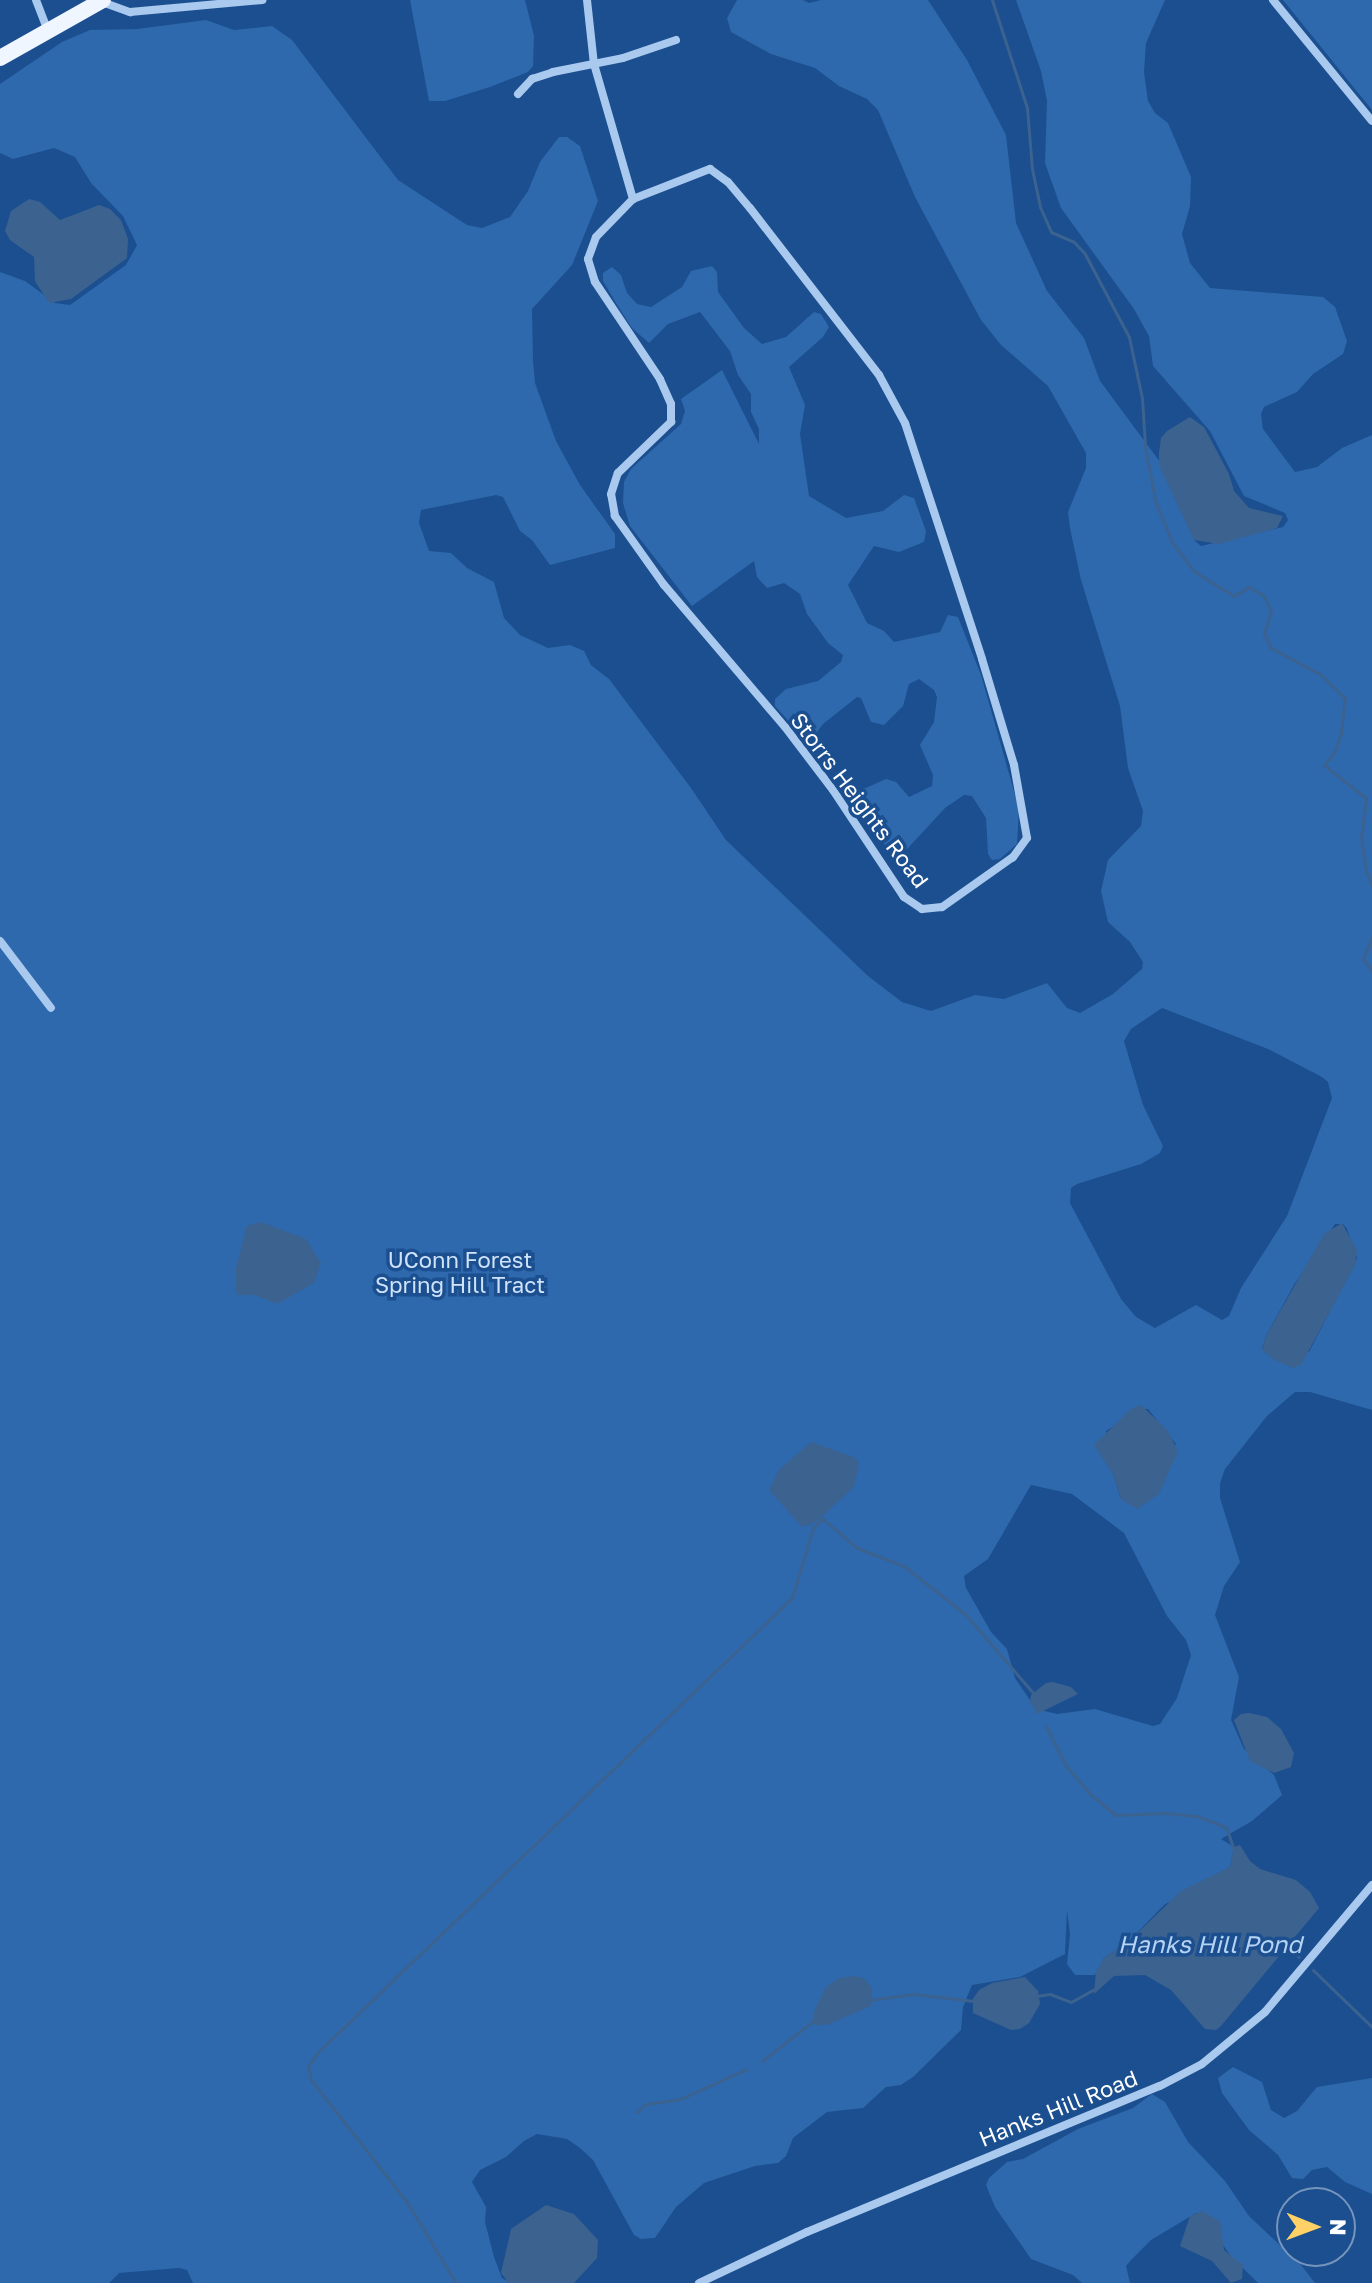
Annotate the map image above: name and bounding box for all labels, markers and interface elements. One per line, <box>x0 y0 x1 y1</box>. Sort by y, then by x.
street label: Storrs Heights Road <box>786 707 934 893</box>
park label: UConn Forest Spring Hill Tract <box>375 1246 545 1298</box>
water label: Hanks Hill Pond <box>1118 1930 1302 1958</box>
street label: Hanks Hill Road <box>975 2064 1141 2152</box>
north arrow <box>1276 2187 1356 2267</box>
text: N <box>1325 2219 1352 2236</box>

